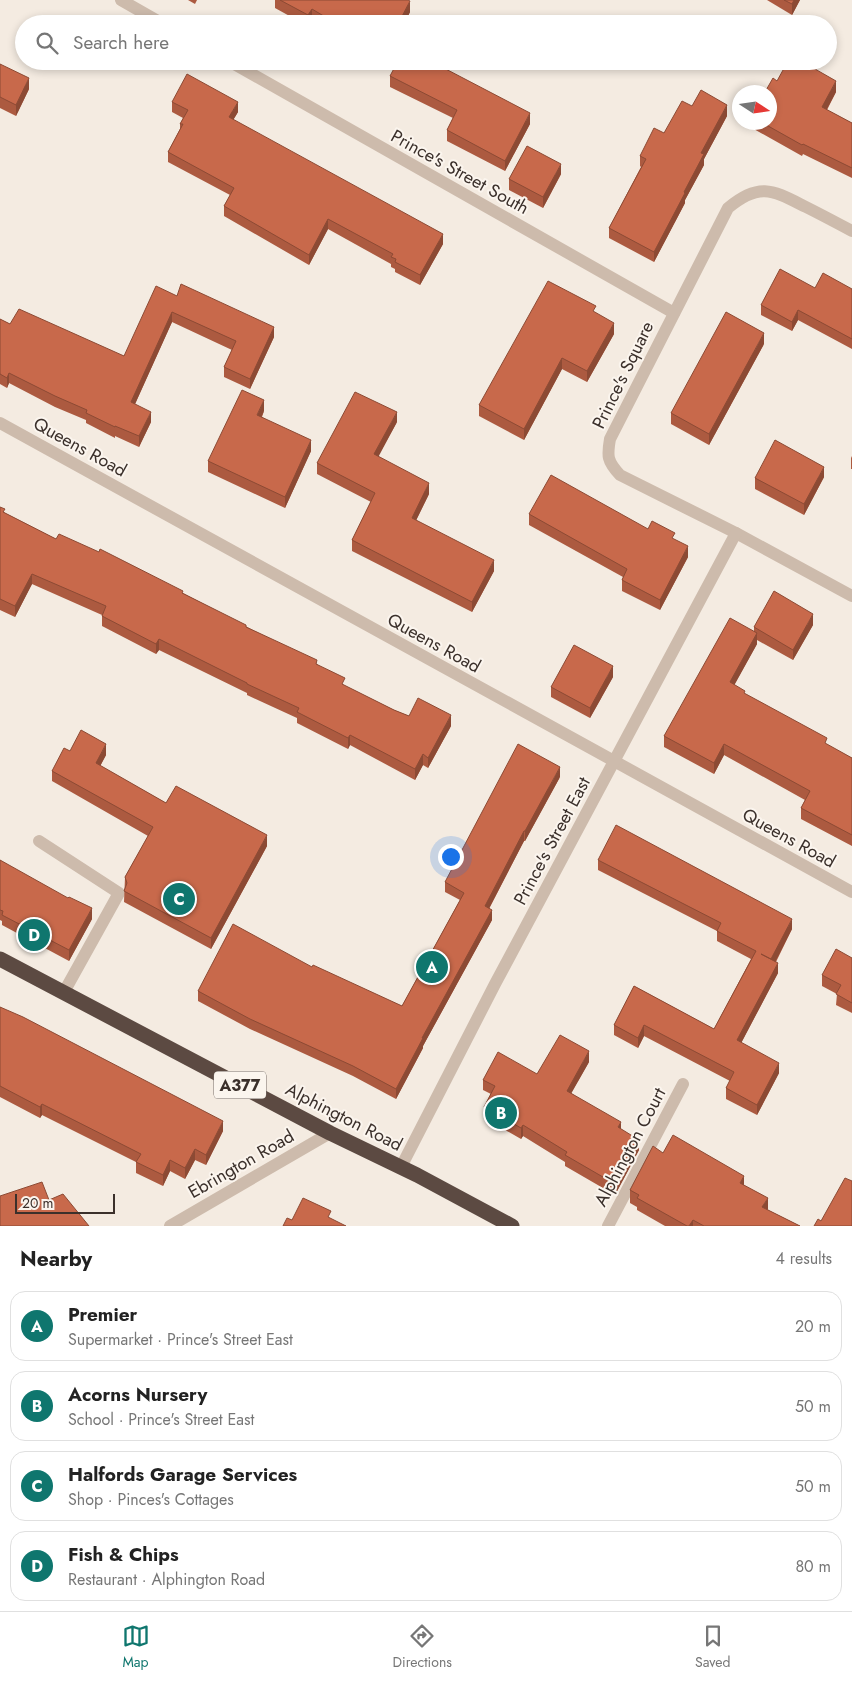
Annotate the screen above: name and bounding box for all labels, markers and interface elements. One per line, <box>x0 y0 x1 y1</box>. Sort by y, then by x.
search box <box>15 15 837 70</box>
icon: search <box>33 29 61 57</box>
text: Search here <box>73 29 169 56</box>
north arrow <box>732 85 777 130</box>
street label: Prince's Street South <box>386 123 534 221</box>
street label: Prince's Square <box>586 317 660 433</box>
street label: Queens Road <box>29 411 131 483</box>
street label: Queens Road <box>383 607 485 679</box>
street label: Prince's Street East <box>507 772 597 910</box>
street label: Queens Road <box>738 802 840 874</box>
your location <box>438 844 464 870</box>
pin: C <box>163 880 195 918</box>
pin: D <box>18 916 50 954</box>
pin: A <box>416 948 448 986</box>
road number: A377 <box>214 1072 266 1098</box>
street label: Alphington Road <box>281 1076 407 1158</box>
street label: Alphington Court <box>588 1082 673 1211</box>
pin: B <box>485 1094 517 1132</box>
street label: Ebrington Road <box>183 1123 299 1205</box>
scale bar <box>15 1191 115 1214</box>
text: 20 m <box>22 1193 54 1213</box>
text: Nearby <box>20 1244 92 1274</box>
text: 4 results <box>776 1247 832 1270</box>
text: Premier <box>68 1301 137 1328</box>
text: A <box>31 1315 43 1338</box>
text: 20 m <box>795 1315 831 1338</box>
text: Supermarket · Prince's Street East <box>68 1328 293 1351</box>
text: Acorns Nursery <box>68 1381 207 1408</box>
text: B <box>32 1395 42 1418</box>
text: 50 m <box>795 1395 831 1418</box>
text: School · Prince's Street East <box>68 1408 254 1431</box>
text: Halfords Garage Services <box>68 1461 297 1488</box>
text: C <box>31 1475 43 1498</box>
text: 50 m <box>795 1475 831 1498</box>
text: Shop · Pinces's Cottages <box>68 1488 234 1511</box>
text: Fish & Chips <box>68 1541 179 1568</box>
text: D <box>31 1555 43 1578</box>
text: 80 m <box>795 1555 831 1578</box>
text: Restaurant · Alphington Road <box>68 1568 265 1591</box>
tab: Map <box>122 1622 150 1672</box>
tab: Directions <box>393 1622 452 1672</box>
tab: Saved <box>695 1622 730 1672</box>

